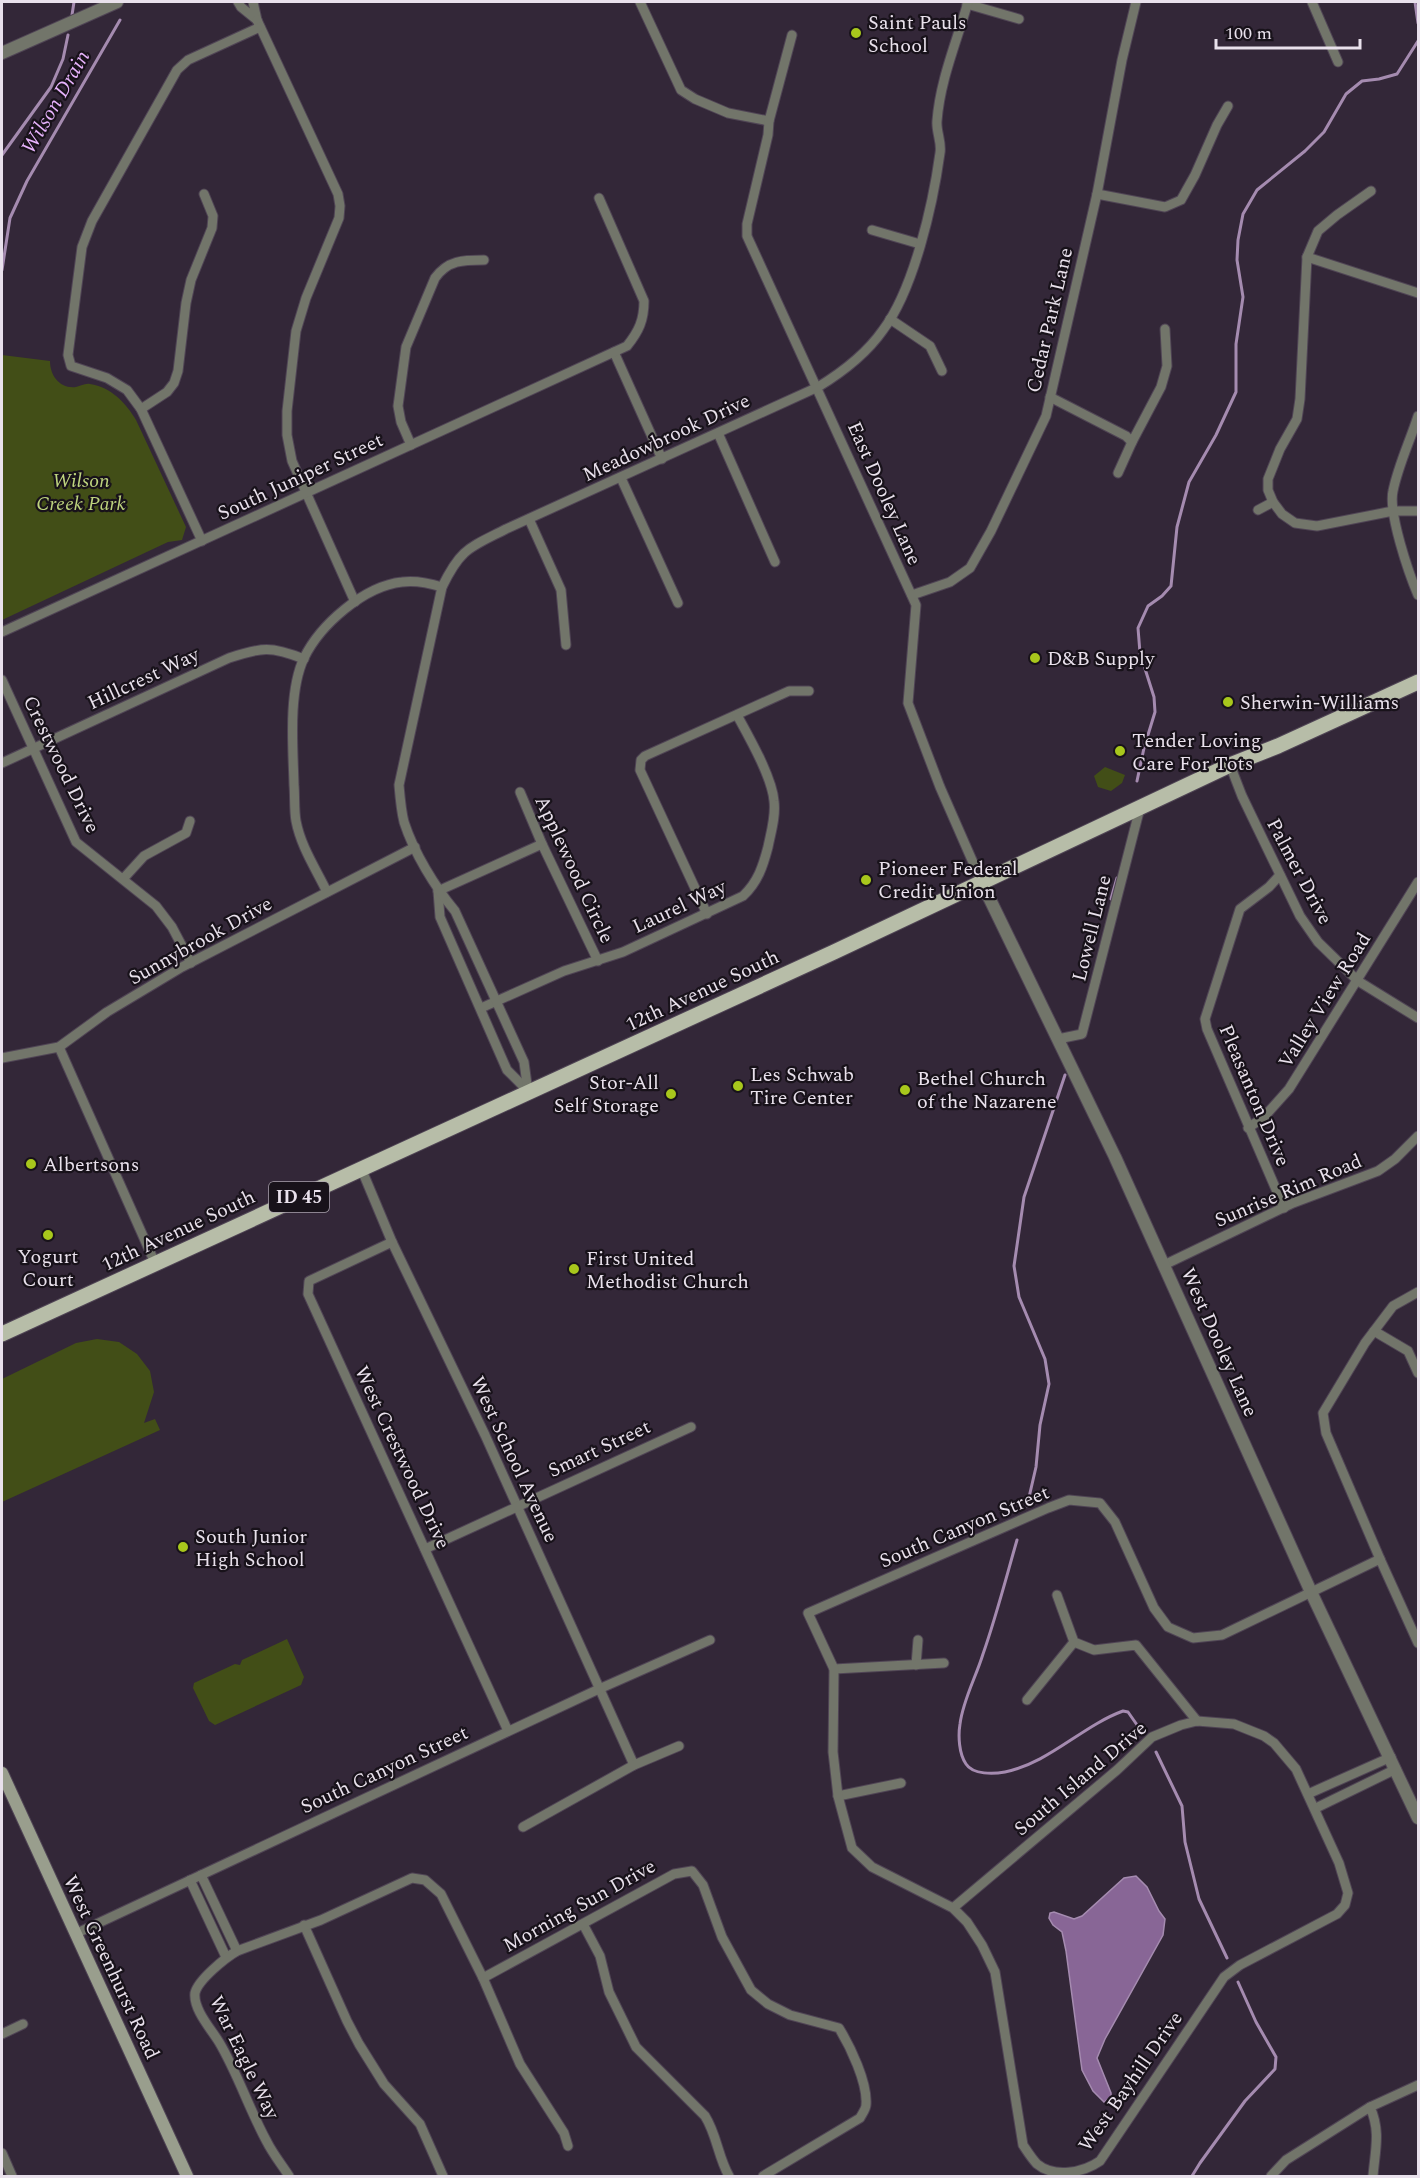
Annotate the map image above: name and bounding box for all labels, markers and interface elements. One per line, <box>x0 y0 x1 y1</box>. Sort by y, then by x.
place label: Saint Pauls School <box>868 8 967 61</box>
scale bar <box>1216 12 1360 50</box>
text: 100 m <box>1225 20 1272 47</box>
marker: Saint Pauls School <box>849 26 863 40</box>
water label: Wilson Drain <box>13 44 99 161</box>
street label: Cedar Park Lane <box>1019 245 1081 396</box>
street label: Meadowbrook Drive <box>578 386 755 490</box>
street label: East Dooley Lane <box>839 417 929 570</box>
street label: South Juniper Street <box>213 425 388 529</box>
park label: Wilson Creek Park <box>36 466 127 519</box>
street label: Hillcrest Way <box>82 639 206 718</box>
place label: D&B Supply <box>1047 644 1156 674</box>
marker: D&B Supply <box>1028 651 1042 665</box>
place label: Sherwin-Williams <box>1240 688 1399 718</box>
street label: Crestwood Drive <box>15 691 107 838</box>
marker: Sherwin-Williams <box>1221 695 1235 709</box>
place label: Tender Loving Care For Tots <box>1132 726 1261 779</box>
marker: Tender Loving Care For Tots <box>1113 744 1127 758</box>
street label: Applewood Circle <box>527 791 622 948</box>
street label: Palmer Drive <box>1258 813 1340 930</box>
place label: Pioneer Federal Credit Union <box>878 854 1018 907</box>
street label: Laurel Way <box>627 871 733 942</box>
street label: Lowell Lane <box>1064 872 1120 985</box>
marker: Pioneer Federal Credit Union <box>859 873 873 887</box>
street label: Sunnybrook Drive <box>123 889 278 993</box>
street label: Valley View Road <box>1271 927 1379 1074</box>
street label: 12th Avenue South <box>621 942 784 1040</box>
street label: Pleasanton Drive <box>1211 1020 1298 1171</box>
place label: Les Schwab Tire Center <box>750 1060 854 1113</box>
place label: Bethel Church of the Nazarene <box>917 1064 1057 1117</box>
place label: Stor-All Self Storage <box>554 1068 659 1121</box>
marker: Les Schwab Tire Center <box>731 1079 745 1093</box>
marker: Bethel Church of the Nazarene <box>898 1083 912 1097</box>
marker: Stor-All Self Storage <box>664 1087 678 1101</box>
street label: Sunrise Rim Road <box>1210 1146 1367 1236</box>
place label: Albertsons <box>43 1150 139 1180</box>
marker: Albertsons <box>24 1157 38 1171</box>
street label: 12th Avenue South <box>97 1182 260 1280</box>
road number: ID 45 <box>269 1182 329 1212</box>
marker: Yogurt Court <box>41 1228 55 1242</box>
place label: Yogurt Court <box>18 1242 78 1295</box>
place label: First United Methodist Church <box>586 1244 749 1297</box>
marker: First United Methodist Church <box>567 1262 581 1276</box>
street label: West Dooley Lane <box>1173 1263 1265 1422</box>
street label: West Crestwood Drive <box>346 1361 458 1554</box>
street label: West School Avenue <box>462 1371 566 1547</box>
street label: Smart Street <box>543 1412 656 1486</box>
street label: South Canyon Street <box>875 1478 1054 1576</box>
place label: South Junior High School <box>195 1522 307 1575</box>
marker: South Junior High School <box>176 1540 190 1554</box>
street label: South Island Drive <box>1008 1714 1154 1844</box>
street label: South Canyon Street <box>296 1718 473 1822</box>
street label: Morning Sun Drive <box>498 1851 661 1960</box>
street label: West Greenhurst Road <box>55 1870 167 2064</box>
street label: War Eagle Way <box>201 1990 288 2126</box>
street label: West Bayhill Drive <box>1071 2005 1191 2158</box>

